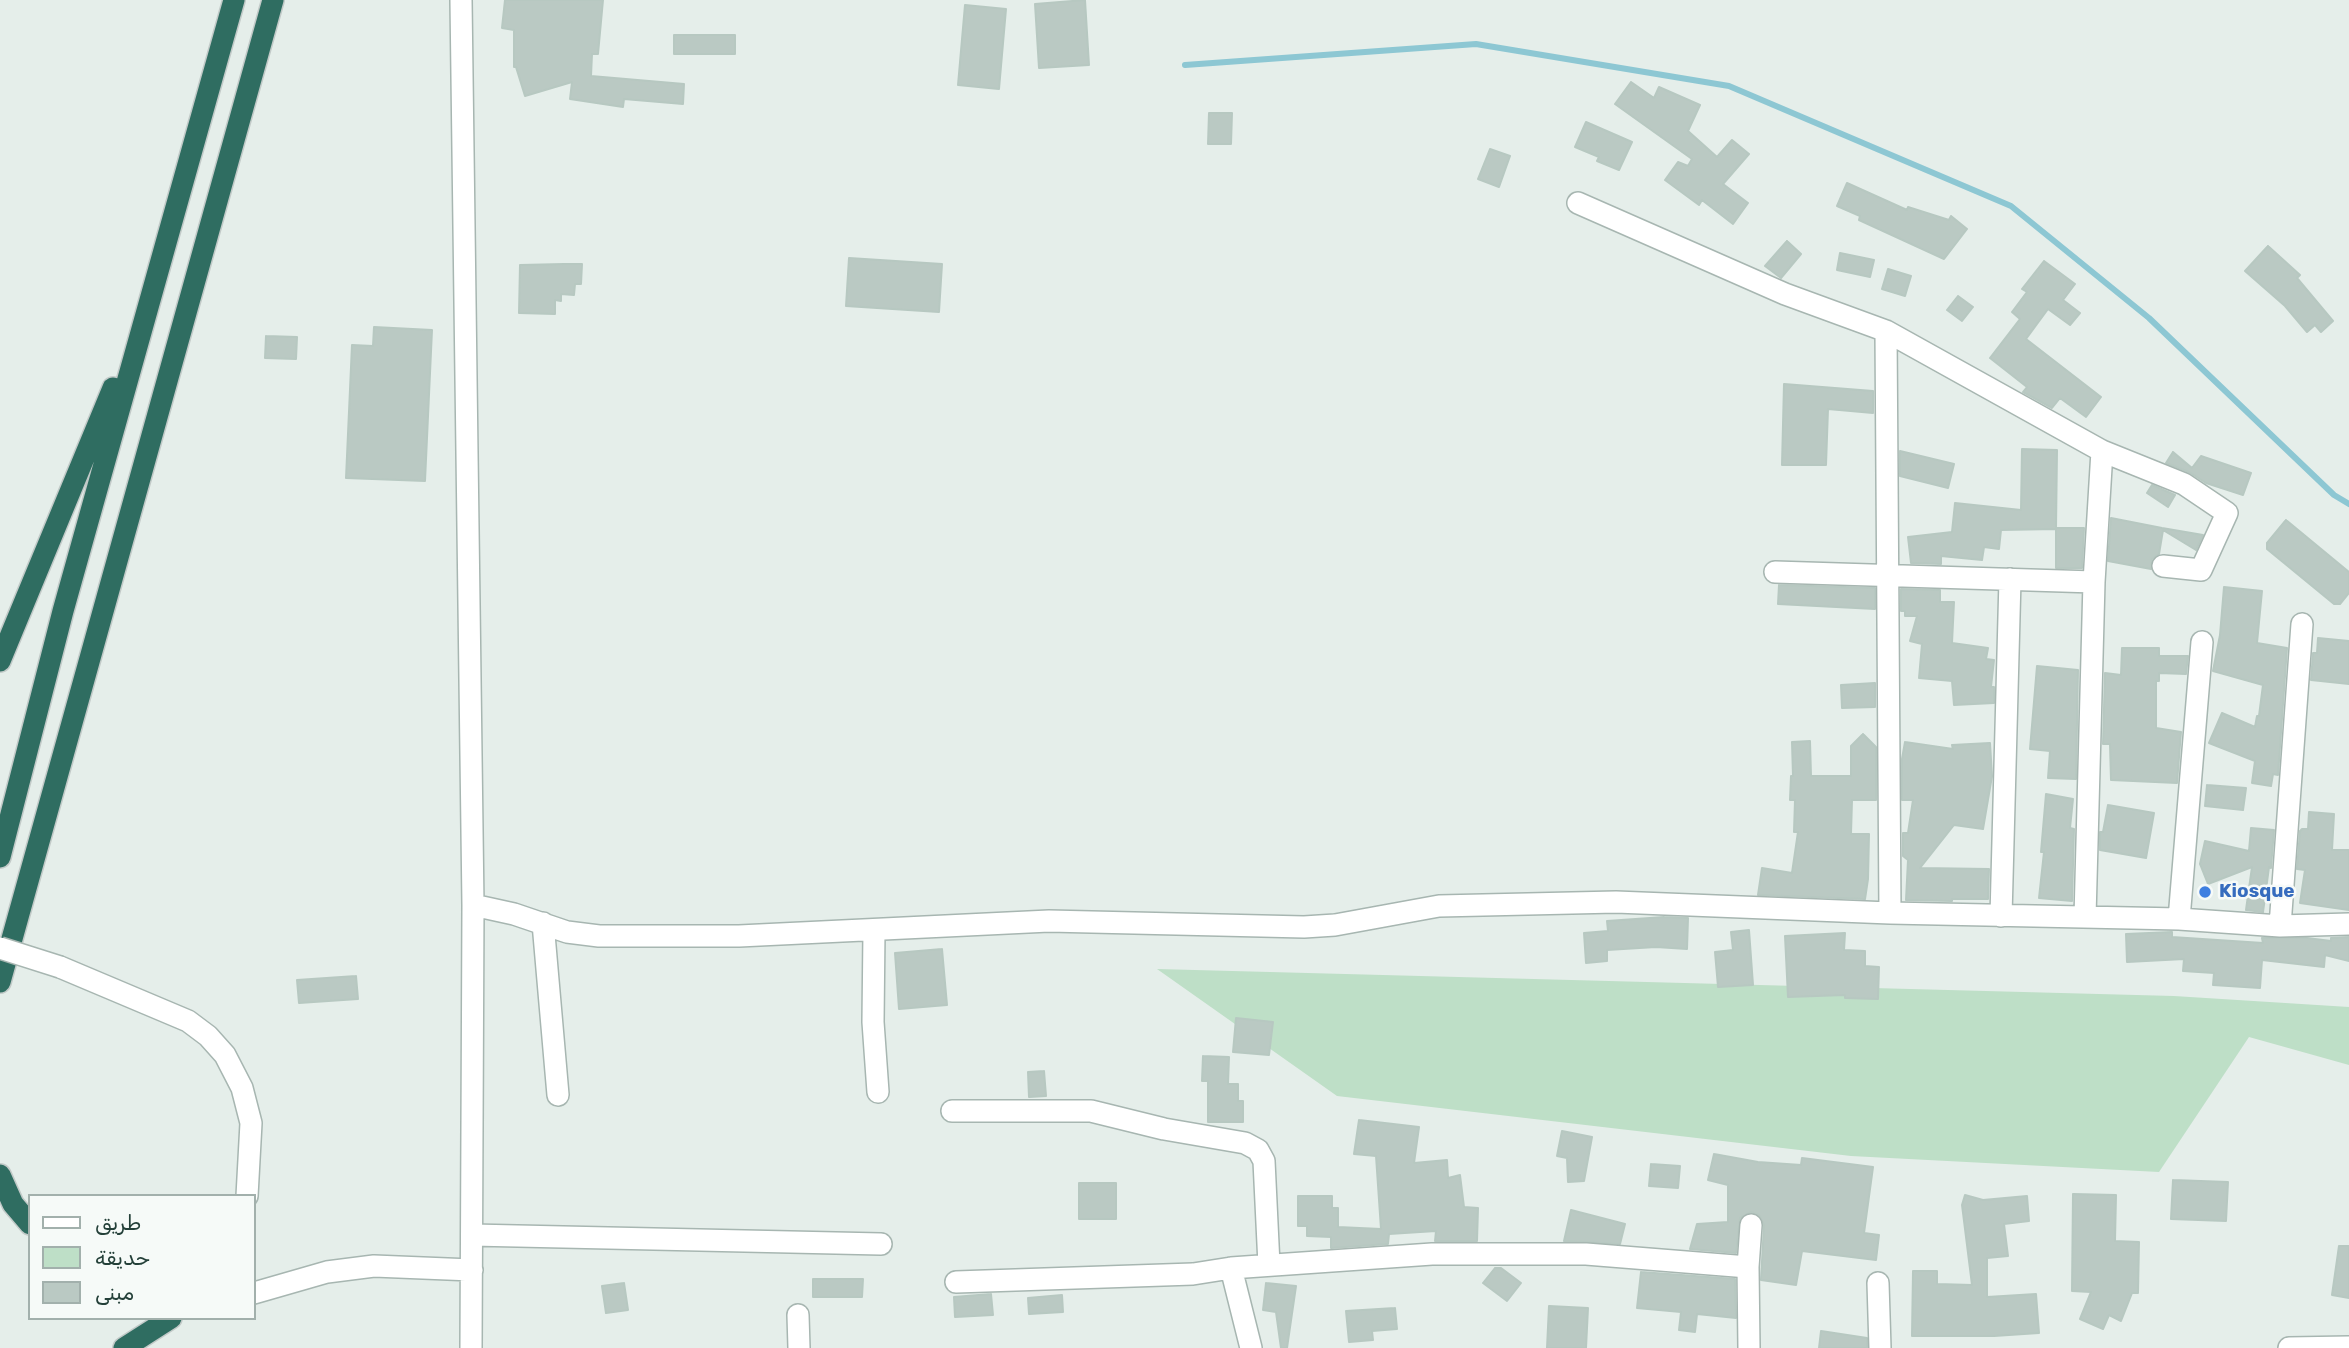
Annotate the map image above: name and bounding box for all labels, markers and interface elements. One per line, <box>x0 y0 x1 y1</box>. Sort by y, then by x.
place label: Kiosque <box>2219 881 2295 903</box>
marker: Kiosque <box>2197 884 2213 900</box>
legend <box>28 1194 256 1320</box>
text: طريق <box>95 1210 141 1235</box>
text: حديقة <box>95 1245 150 1270</box>
text: مبنى <box>95 1280 134 1305</box>

